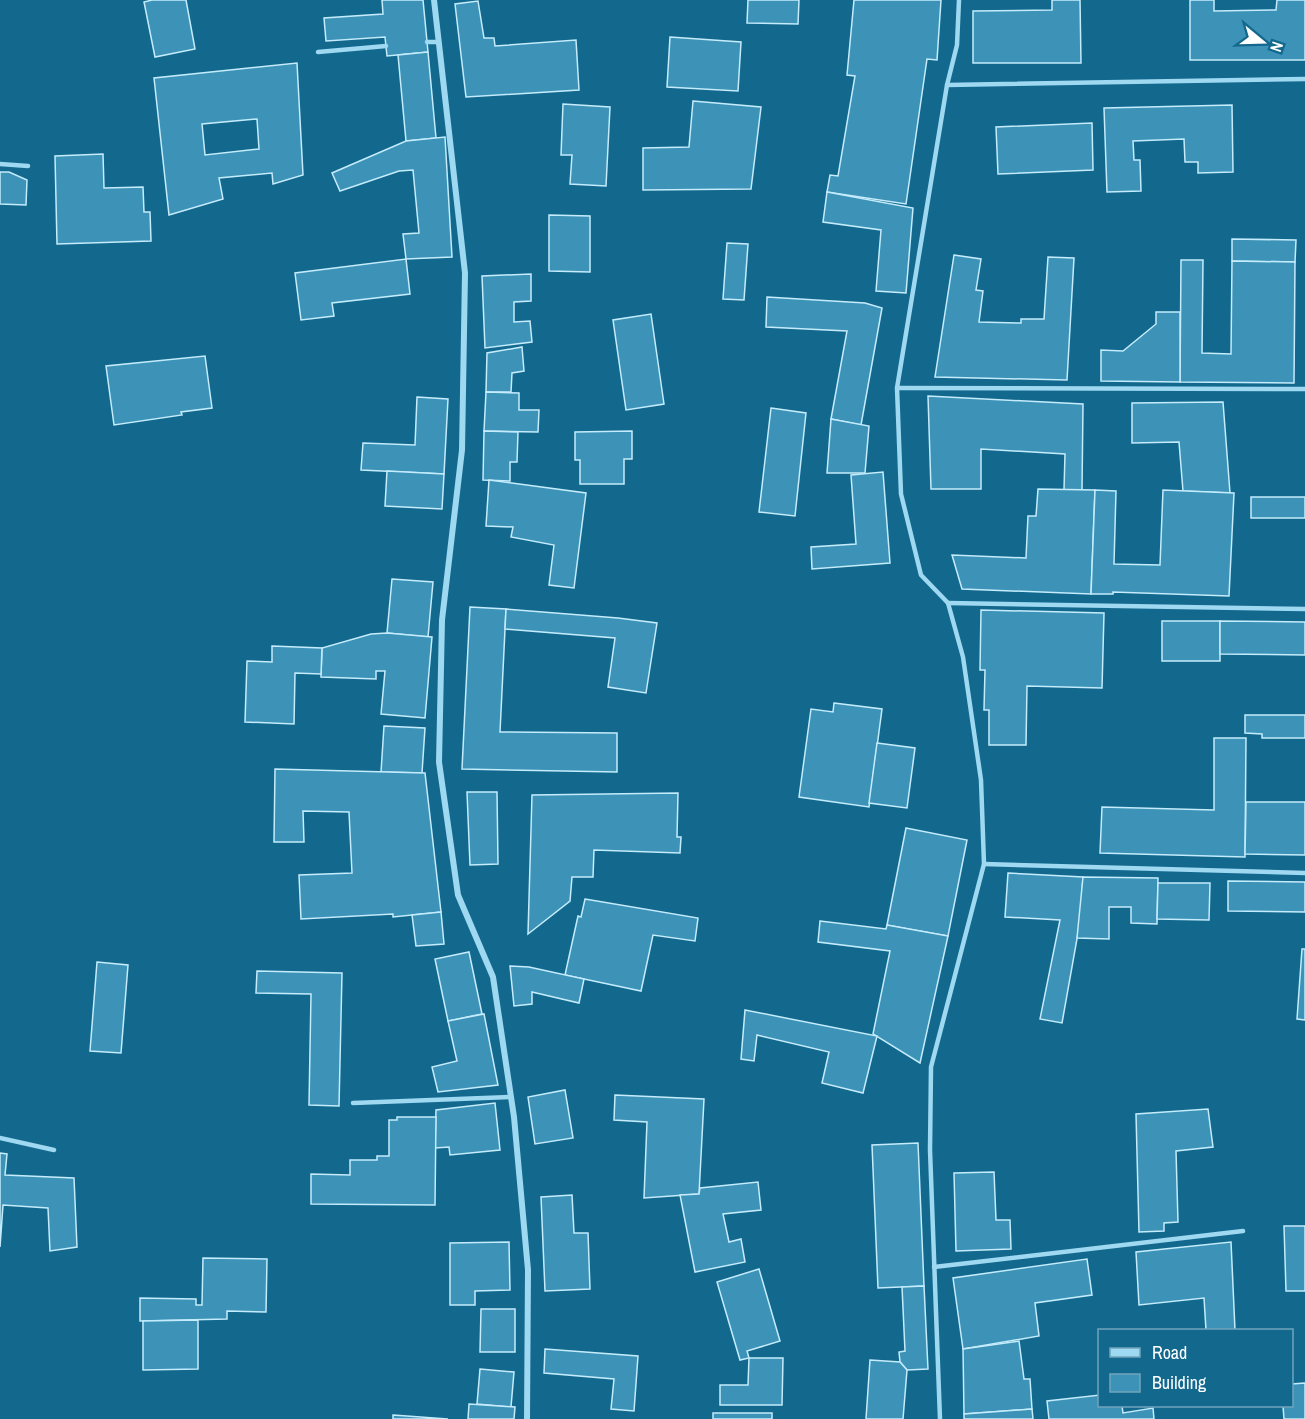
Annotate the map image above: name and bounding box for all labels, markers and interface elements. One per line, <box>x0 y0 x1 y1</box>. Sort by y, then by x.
north arrow <box>1233 12 1293 72</box>
text: N <box>1265 39 1289 55</box>
legend <box>1098 1329 1293 1407</box>
text: Road <box>1152 1340 1187 1365</box>
text: Building <box>1152 1370 1207 1395</box>

